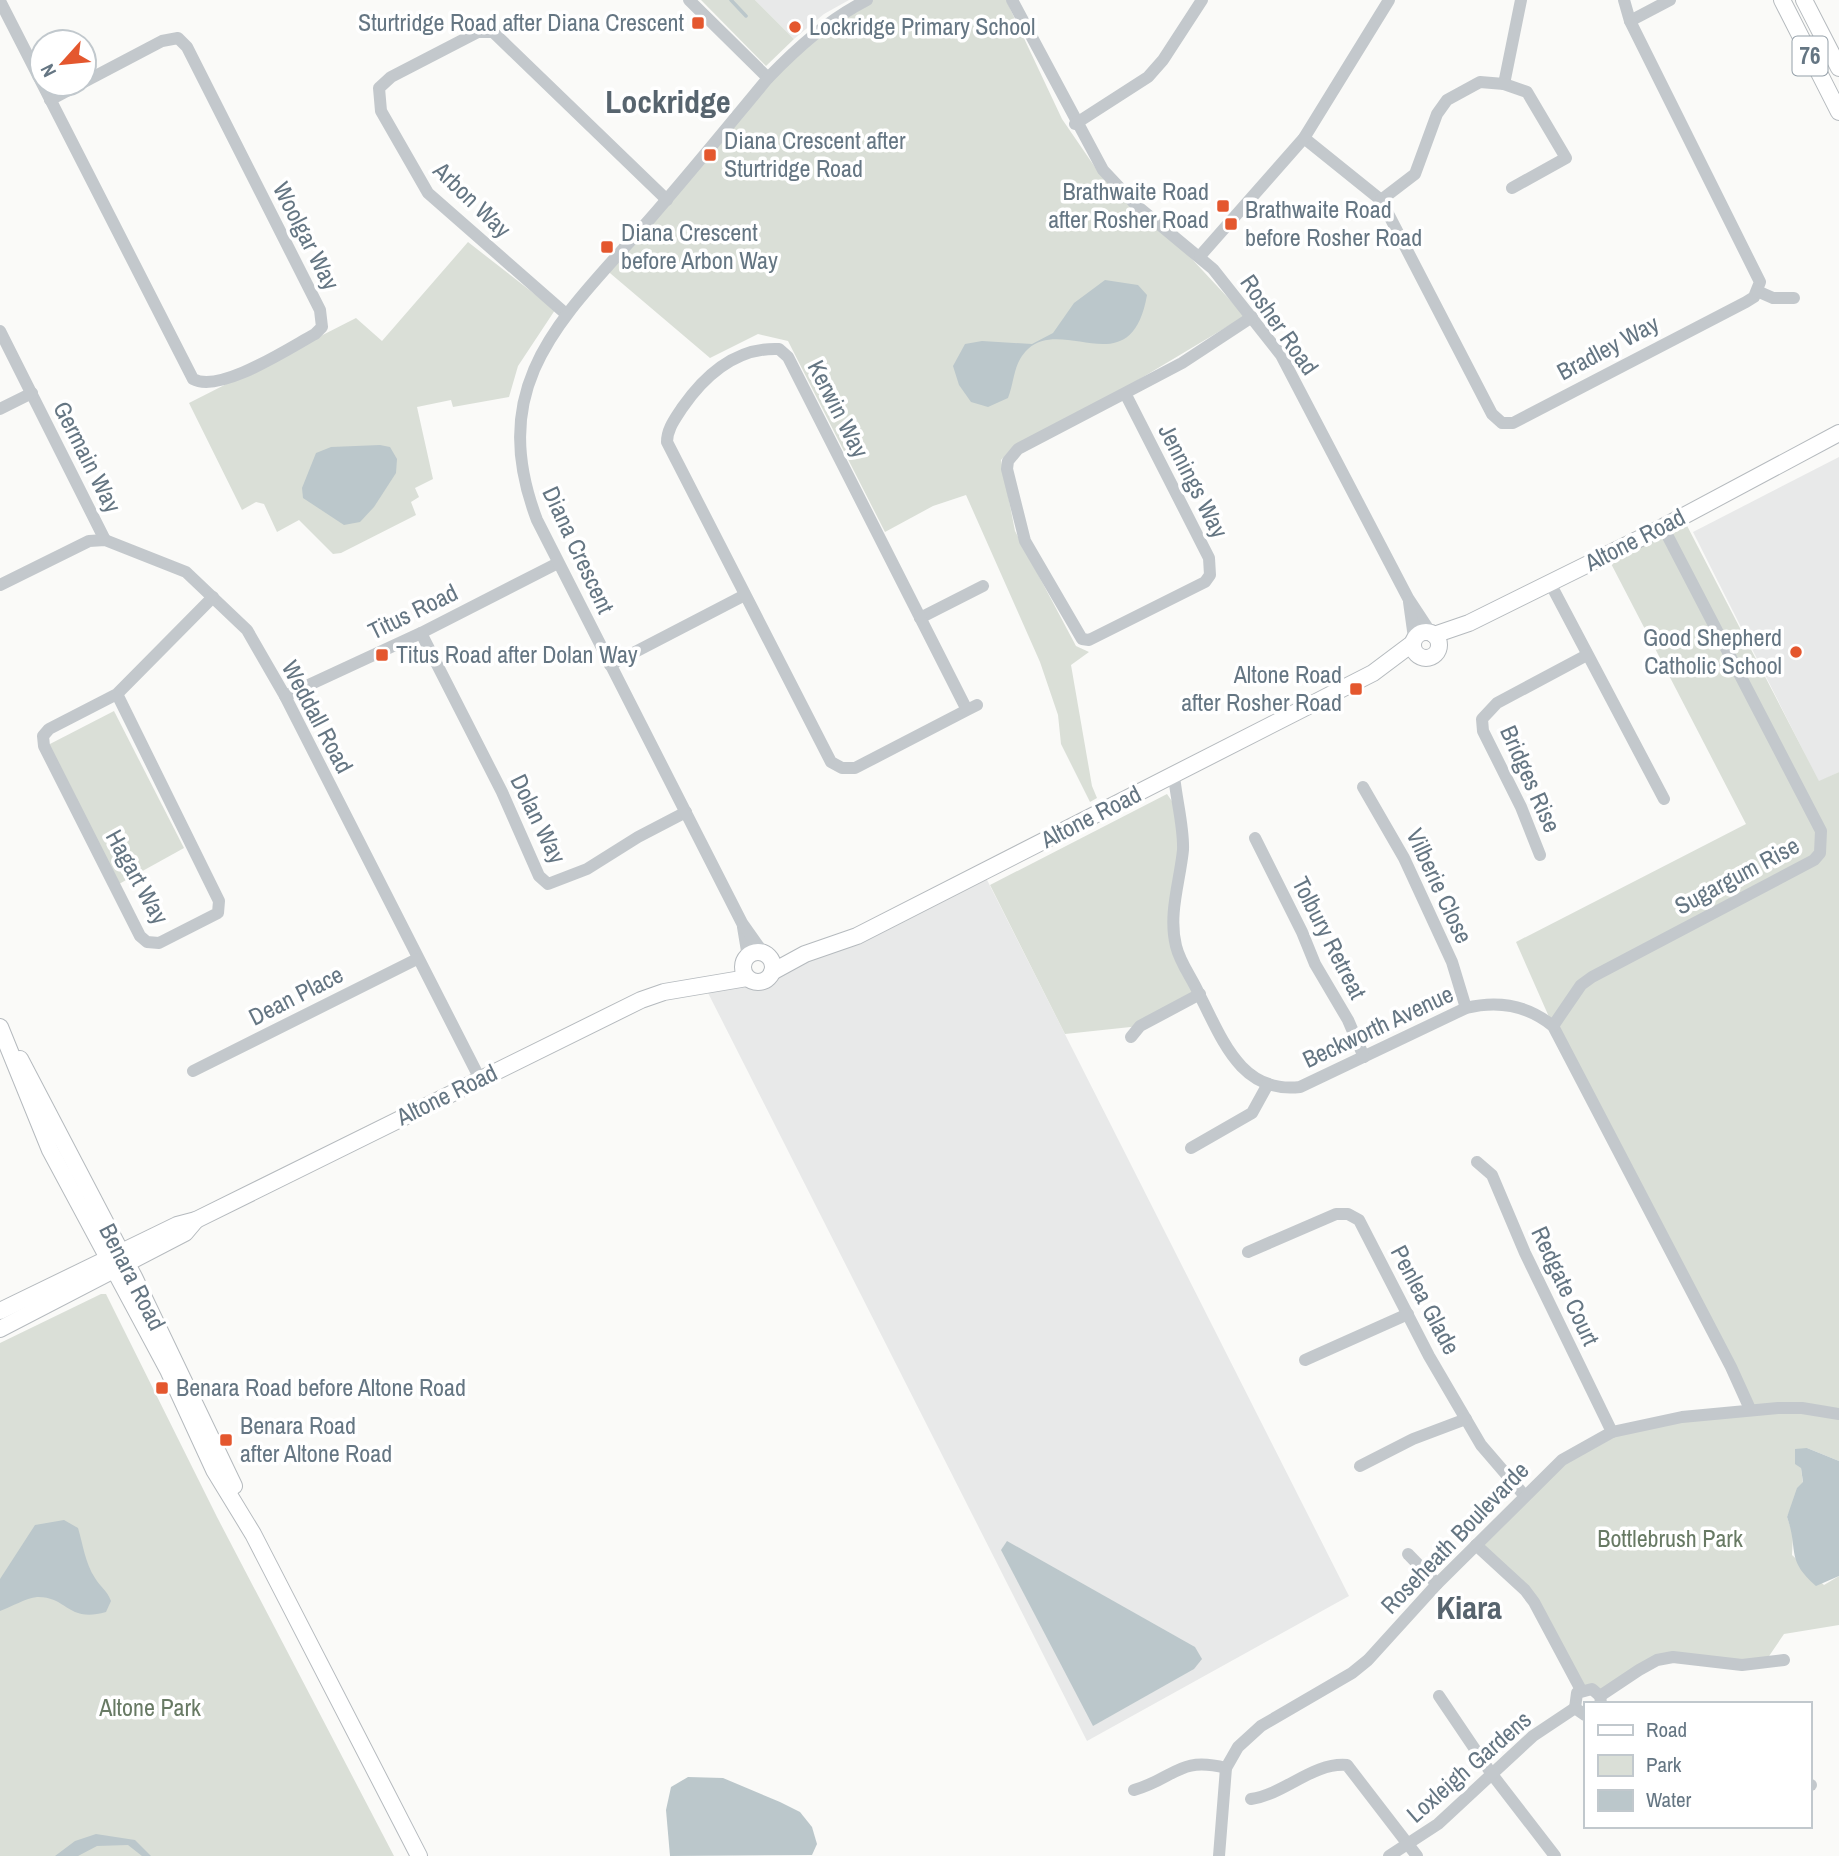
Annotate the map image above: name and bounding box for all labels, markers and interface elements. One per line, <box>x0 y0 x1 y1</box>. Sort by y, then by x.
place label: Sturtridge Road after Diana Crescent <box>358 6 685 38</box>
place label: Lockridge Primary School <box>809 10 1035 42</box>
marker: Sturtridge Road after Diana Crescent <box>690 15 706 31</box>
marker: Lockridge Primary School <box>787 19 803 35</box>
north arrow <box>28 28 98 98</box>
road number: 76 <box>1792 36 1828 76</box>
text: N <box>34 60 62 82</box>
district label: Lockridge <box>605 80 731 123</box>
place label: Diana Crescent after Sturtridge Road <box>724 124 906 184</box>
marker: Diana Crescent after Sturtridge Road <box>702 147 718 163</box>
street label: Arbon Way <box>426 154 519 244</box>
place label: Brathwaite Road after Rosher Road <box>1048 175 1209 235</box>
street label: Woolgar Way <box>266 176 348 295</box>
place label: Brathwaite Road before Rosher Road <box>1245 193 1422 253</box>
marker: Brathwaite Road after Rosher Road <box>1215 198 1231 214</box>
place label: Diana Crescent before Arbon Way <box>621 216 778 276</box>
marker: Brathwaite Road before Rosher Road <box>1223 216 1239 232</box>
marker: Diana Crescent before Arbon Way <box>599 239 615 255</box>
street label: Rosher Road <box>1233 268 1326 381</box>
street label: Bradley Way <box>1551 307 1664 387</box>
street label: Kerwin Way <box>801 354 877 463</box>
street label: Germain Way <box>46 396 130 518</box>
street label: Jennings Way <box>1151 418 1236 543</box>
street label: Diana Crescent <box>536 481 623 619</box>
street label: Altone Road <box>1578 500 1690 578</box>
street label: Titus Road <box>362 576 463 646</box>
place label: Good Shepherd Catholic School <box>1643 621 1782 681</box>
place label: Titus Road after Dolan Way <box>396 638 638 670</box>
marker: Good Shepherd Catholic School <box>1788 644 1804 660</box>
marker: Titus Road after Dolan Way <box>374 647 390 663</box>
street label: Weddall Road <box>275 655 361 778</box>
place label: Altone Road after Rosher Road <box>1181 658 1342 718</box>
marker: Altone Road after Rosher Road <box>1348 681 1364 697</box>
street label: Bridges Rise <box>1493 720 1569 837</box>
street label: Dolan Way <box>504 769 574 869</box>
street label: Altone Road <box>1034 777 1146 855</box>
street label: Vilberie Close <box>1399 823 1480 948</box>
street label: Hagart Way <box>99 824 177 930</box>
street label: Sugargum Rise <box>1669 829 1804 921</box>
street label: Tolbury Retreat <box>1285 871 1375 1005</box>
street label: Dean Place <box>243 958 348 1032</box>
street label: Beckworth Avenue <box>1297 977 1458 1075</box>
street label: Altone Road <box>390 1056 502 1133</box>
street label: Benara Road <box>92 1218 173 1335</box>
street label: Redgate Court <box>1524 1221 1608 1351</box>
street label: Penlea Glade <box>1384 1239 1468 1360</box>
place label: Benara Road before Altone Road <box>176 1371 466 1403</box>
marker: Benara Road before Altone Road <box>154 1380 170 1396</box>
place label: Benara Road after Altone Road <box>240 1409 392 1469</box>
marker: Benara Road after Altone Road <box>218 1432 234 1448</box>
street label: Roseheath Boulevarde <box>1373 1454 1535 1620</box>
park label: Bottlebrush Park <box>1597 1522 1743 1554</box>
district label: Kiara <box>1436 1586 1502 1629</box>
park label: Altone Park <box>98 1691 201 1723</box>
legend <box>1584 1702 1811 1828</box>
street label: Loxleigh Gardens <box>1399 1703 1537 1829</box>
text: Road <box>1646 1715 1687 1744</box>
text: Park <box>1646 1750 1682 1779</box>
text: Water <box>1646 1785 1692 1814</box>

